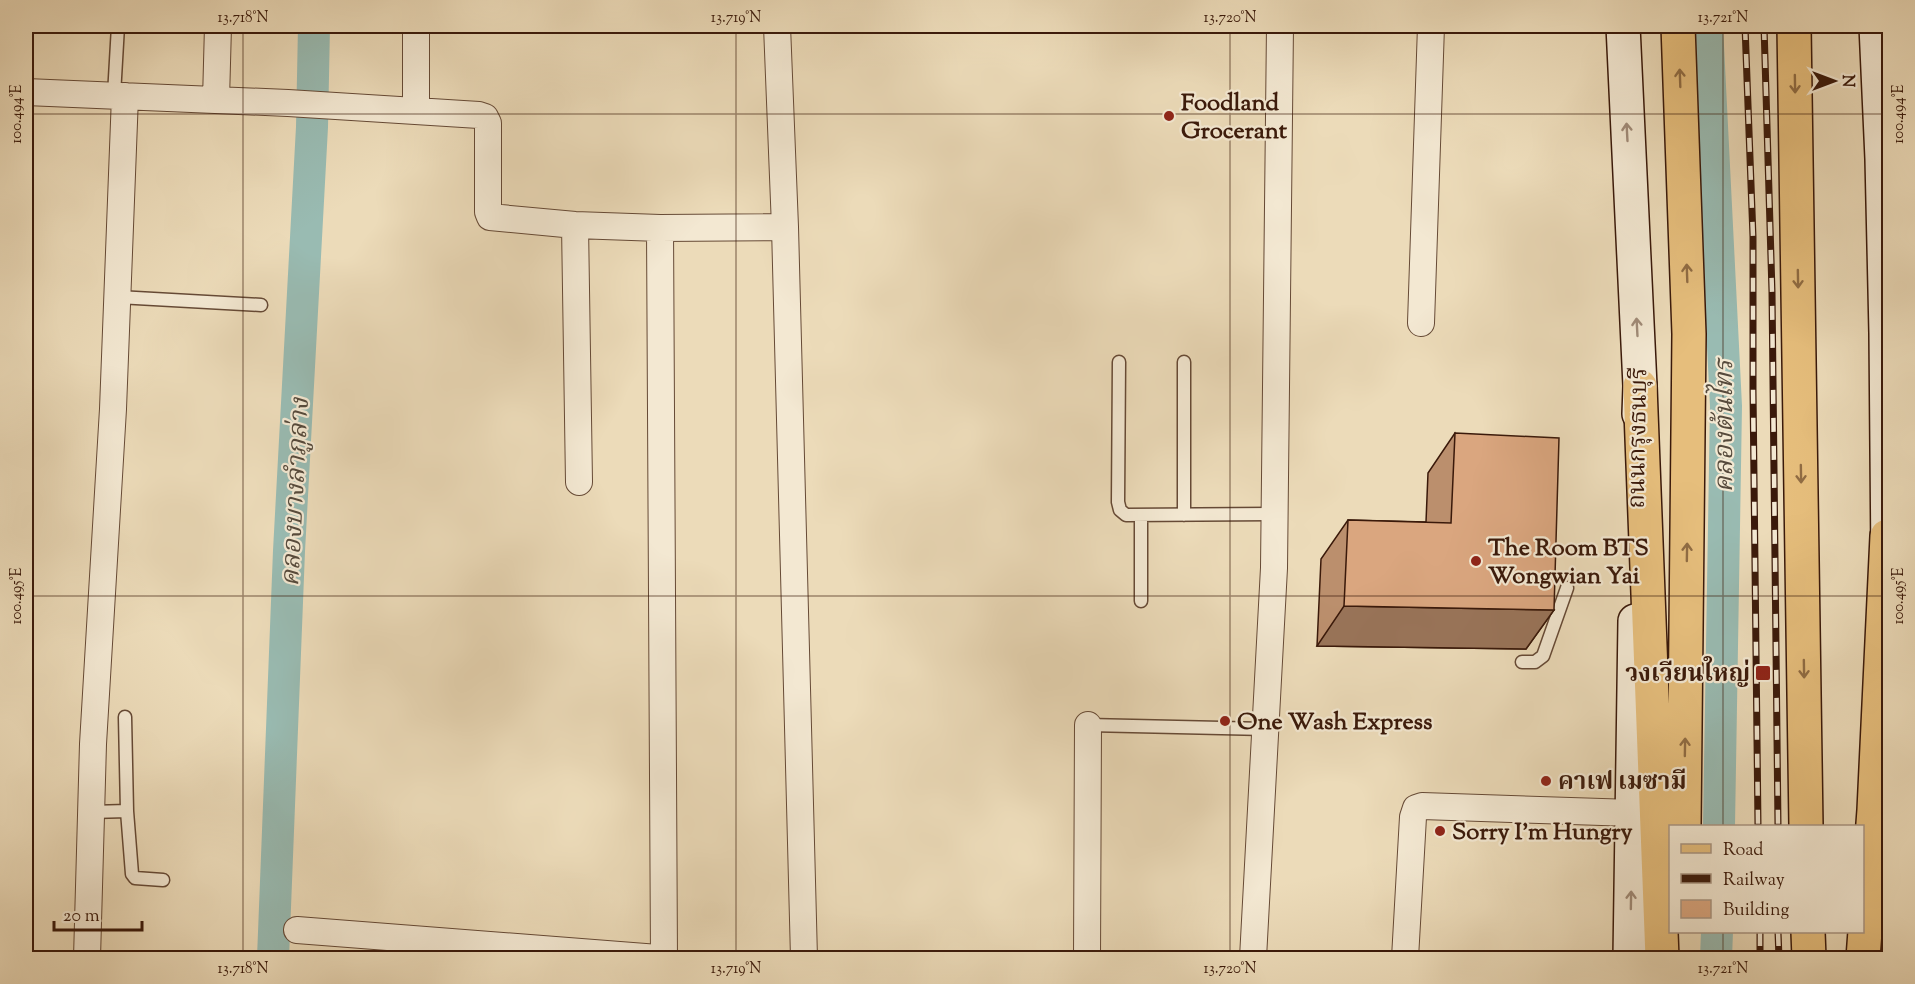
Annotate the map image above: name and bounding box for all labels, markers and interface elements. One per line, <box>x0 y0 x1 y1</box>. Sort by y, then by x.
text: 13.718°N <box>218 8 268 29</box>
text: 13.719°N <box>711 8 761 29</box>
text: 13.720°N <box>1204 8 1256 29</box>
text: 13.721°N <box>1698 8 1748 29</box>
north arrow <box>1804 51 1864 111</box>
one-way arrow <box>1674 69 1686 89</box>
one-way arrow <box>1789 73 1800 93</box>
text: N <box>1835 75 1858 88</box>
text: 100.494°E <box>7 84 28 144</box>
text: 100.494°E <box>1889 84 1910 144</box>
place label: Foodland Grocerant <box>1181 87 1288 149</box>
marker: Foodland Grocerant <box>1162 109 1176 123</box>
one-way arrow <box>1622 123 1633 143</box>
one-way arrow <box>1681 264 1692 284</box>
one-way arrow <box>1792 268 1804 288</box>
one-way arrow <box>1631 318 1642 338</box>
water label: คลองต้นไทร <box>1705 357 1744 492</box>
street label: ถนนกรุงธนบุรี <box>1621 367 1657 509</box>
water label: คลองบางลำภูล่าง <box>273 396 320 587</box>
one-way arrow <box>1795 463 1807 483</box>
place label: The Room BTS Wongwian Yai <box>1488 532 1649 594</box>
one-way arrow <box>1681 543 1692 563</box>
marker: The Room BTS Wongwian Yai <box>1469 554 1483 568</box>
text: 100.495°E <box>7 567 28 625</box>
text: 100.495°E <box>1889 567 1910 625</box>
place label: วงเวียนใหญ่ <box>1625 656 1750 692</box>
one-way arrow <box>1798 658 1810 678</box>
marker: วงเวียนใหญ่ <box>1754 664 1772 682</box>
place label: One Wash Express <box>1237 706 1432 740</box>
marker: One Wash Express <box>1218 714 1232 728</box>
one-way arrow <box>1679 738 1691 758</box>
place label: คาเฟ เมซามี <box>1558 766 1686 800</box>
marker: คาเฟ เมซามี <box>1539 774 1553 788</box>
place label: Sorry I’m Hungry <box>1452 816 1632 850</box>
marker: Sorry I’m Hungry <box>1433 824 1447 838</box>
legend <box>1669 825 1864 933</box>
text: Road <box>1723 838 1763 864</box>
text: Railway <box>1723 868 1785 894</box>
one-way arrow <box>1625 891 1637 911</box>
scale bar <box>54 894 142 932</box>
text: Building <box>1723 898 1789 924</box>
text: 20 m <box>63 904 100 930</box>
text: 13.718°N <box>218 959 268 980</box>
text: 13.719°N <box>711 959 761 980</box>
text: 13.720°N <box>1204 959 1256 980</box>
text: 13.721°N <box>1698 959 1748 980</box>

